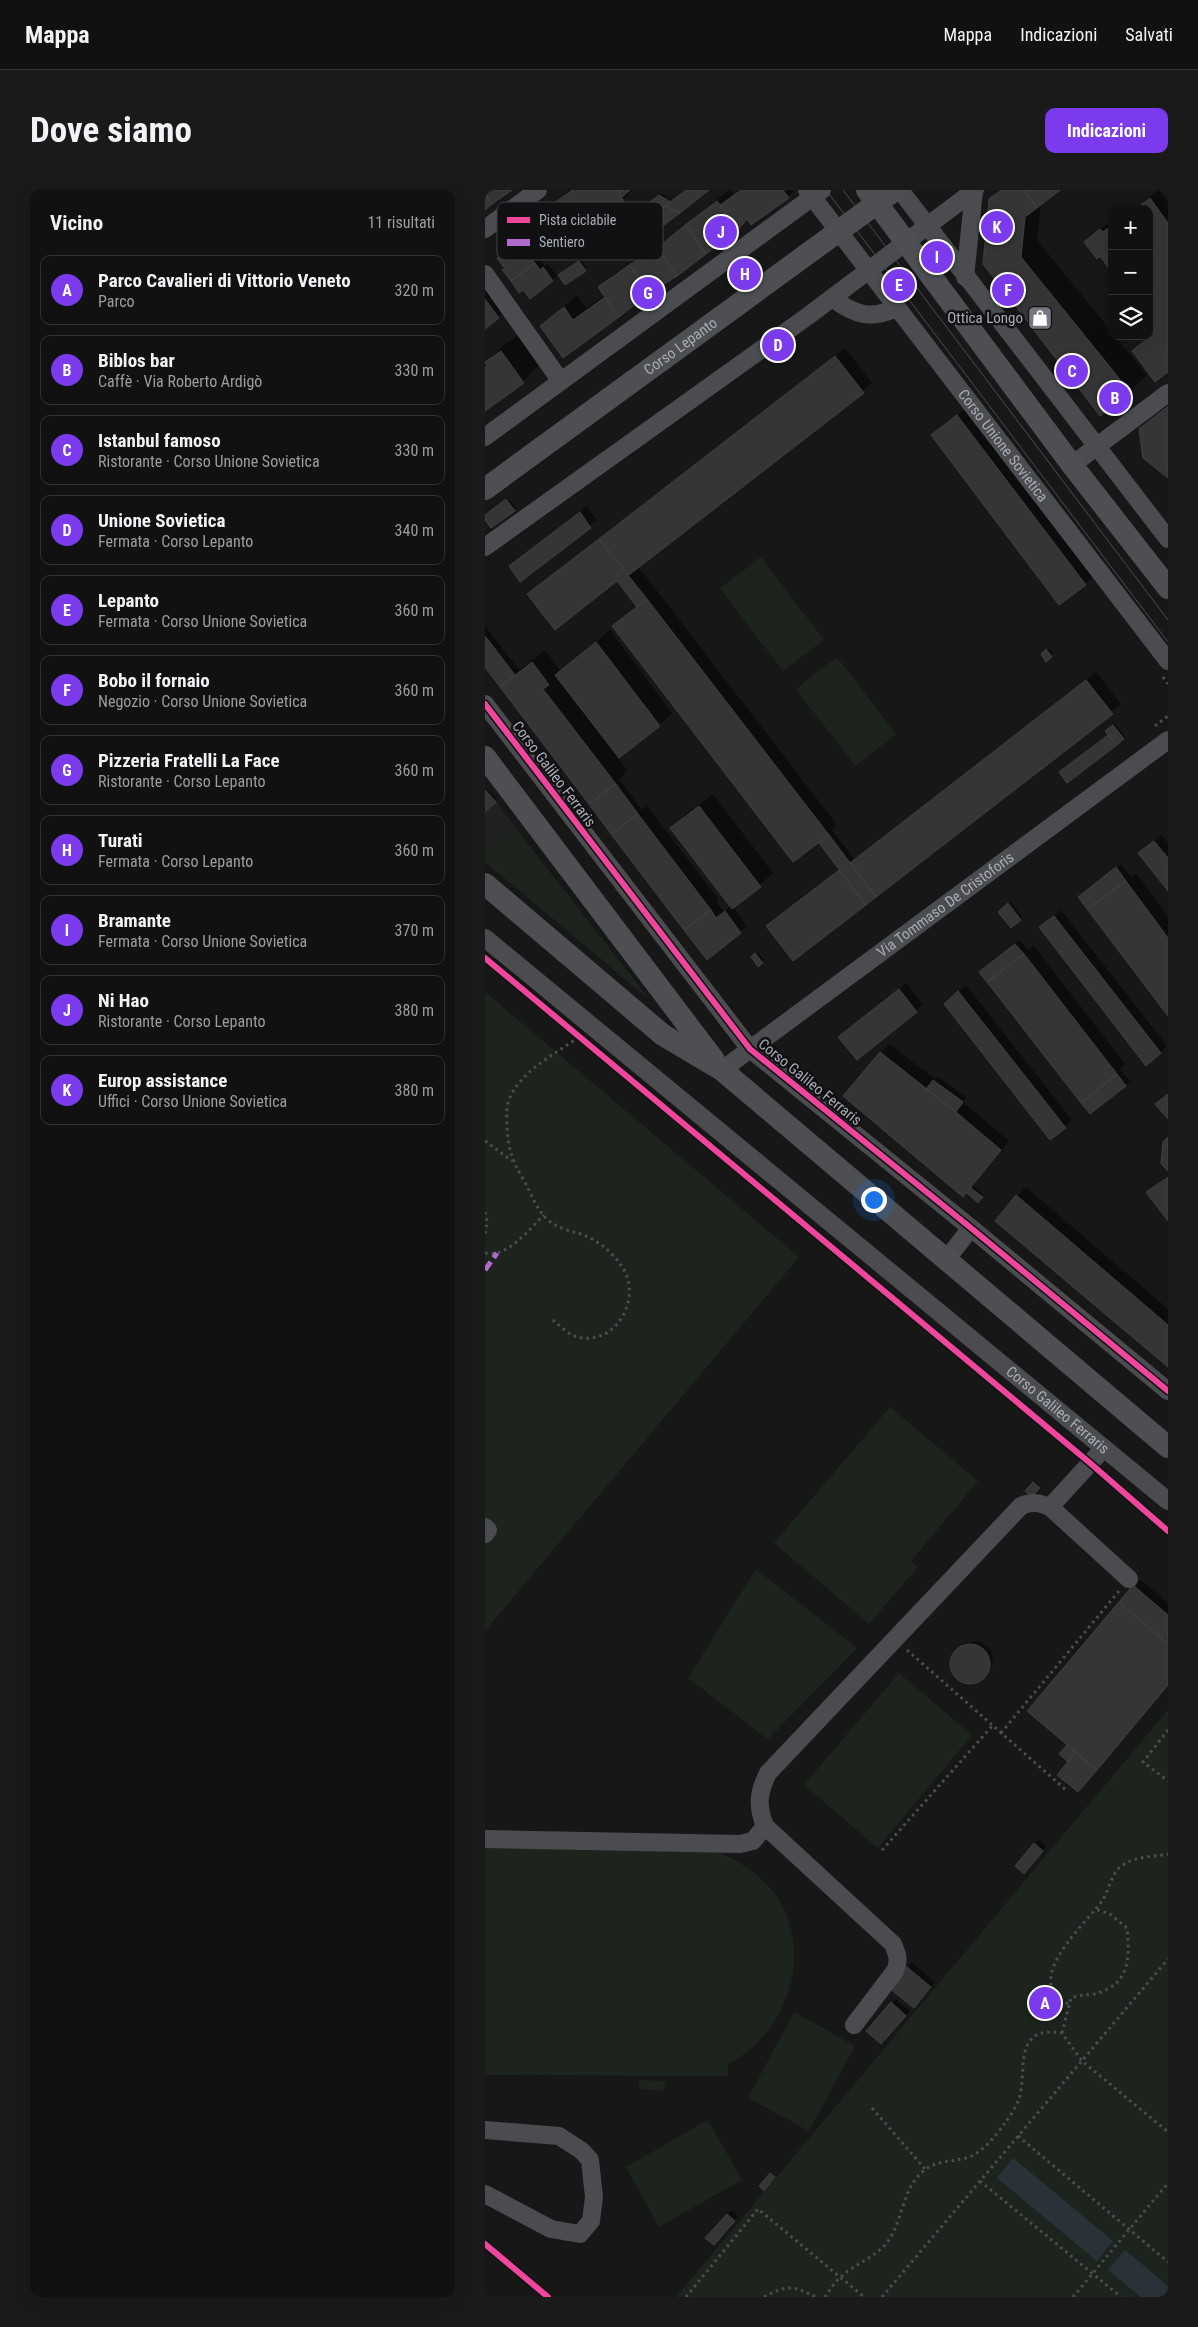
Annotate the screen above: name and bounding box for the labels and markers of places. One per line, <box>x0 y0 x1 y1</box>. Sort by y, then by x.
pin: K <box>981 208 1013 246</box>
pin: J <box>705 213 737 251</box>
pin: I <box>921 238 953 276</box>
pin: H <box>729 255 761 293</box>
pin: E <box>883 266 915 304</box>
pin: F <box>992 271 1024 309</box>
pin: G <box>632 274 664 312</box>
shop icon: Ottica Longo <box>1027 305 1053 331</box>
place label: Ottica Longo <box>947 309 1023 327</box>
pin: D <box>762 326 794 364</box>
pin: C <box>1056 352 1088 390</box>
pin: B <box>1099 379 1131 417</box>
pin: A <box>1029 1984 1061 2022</box>

